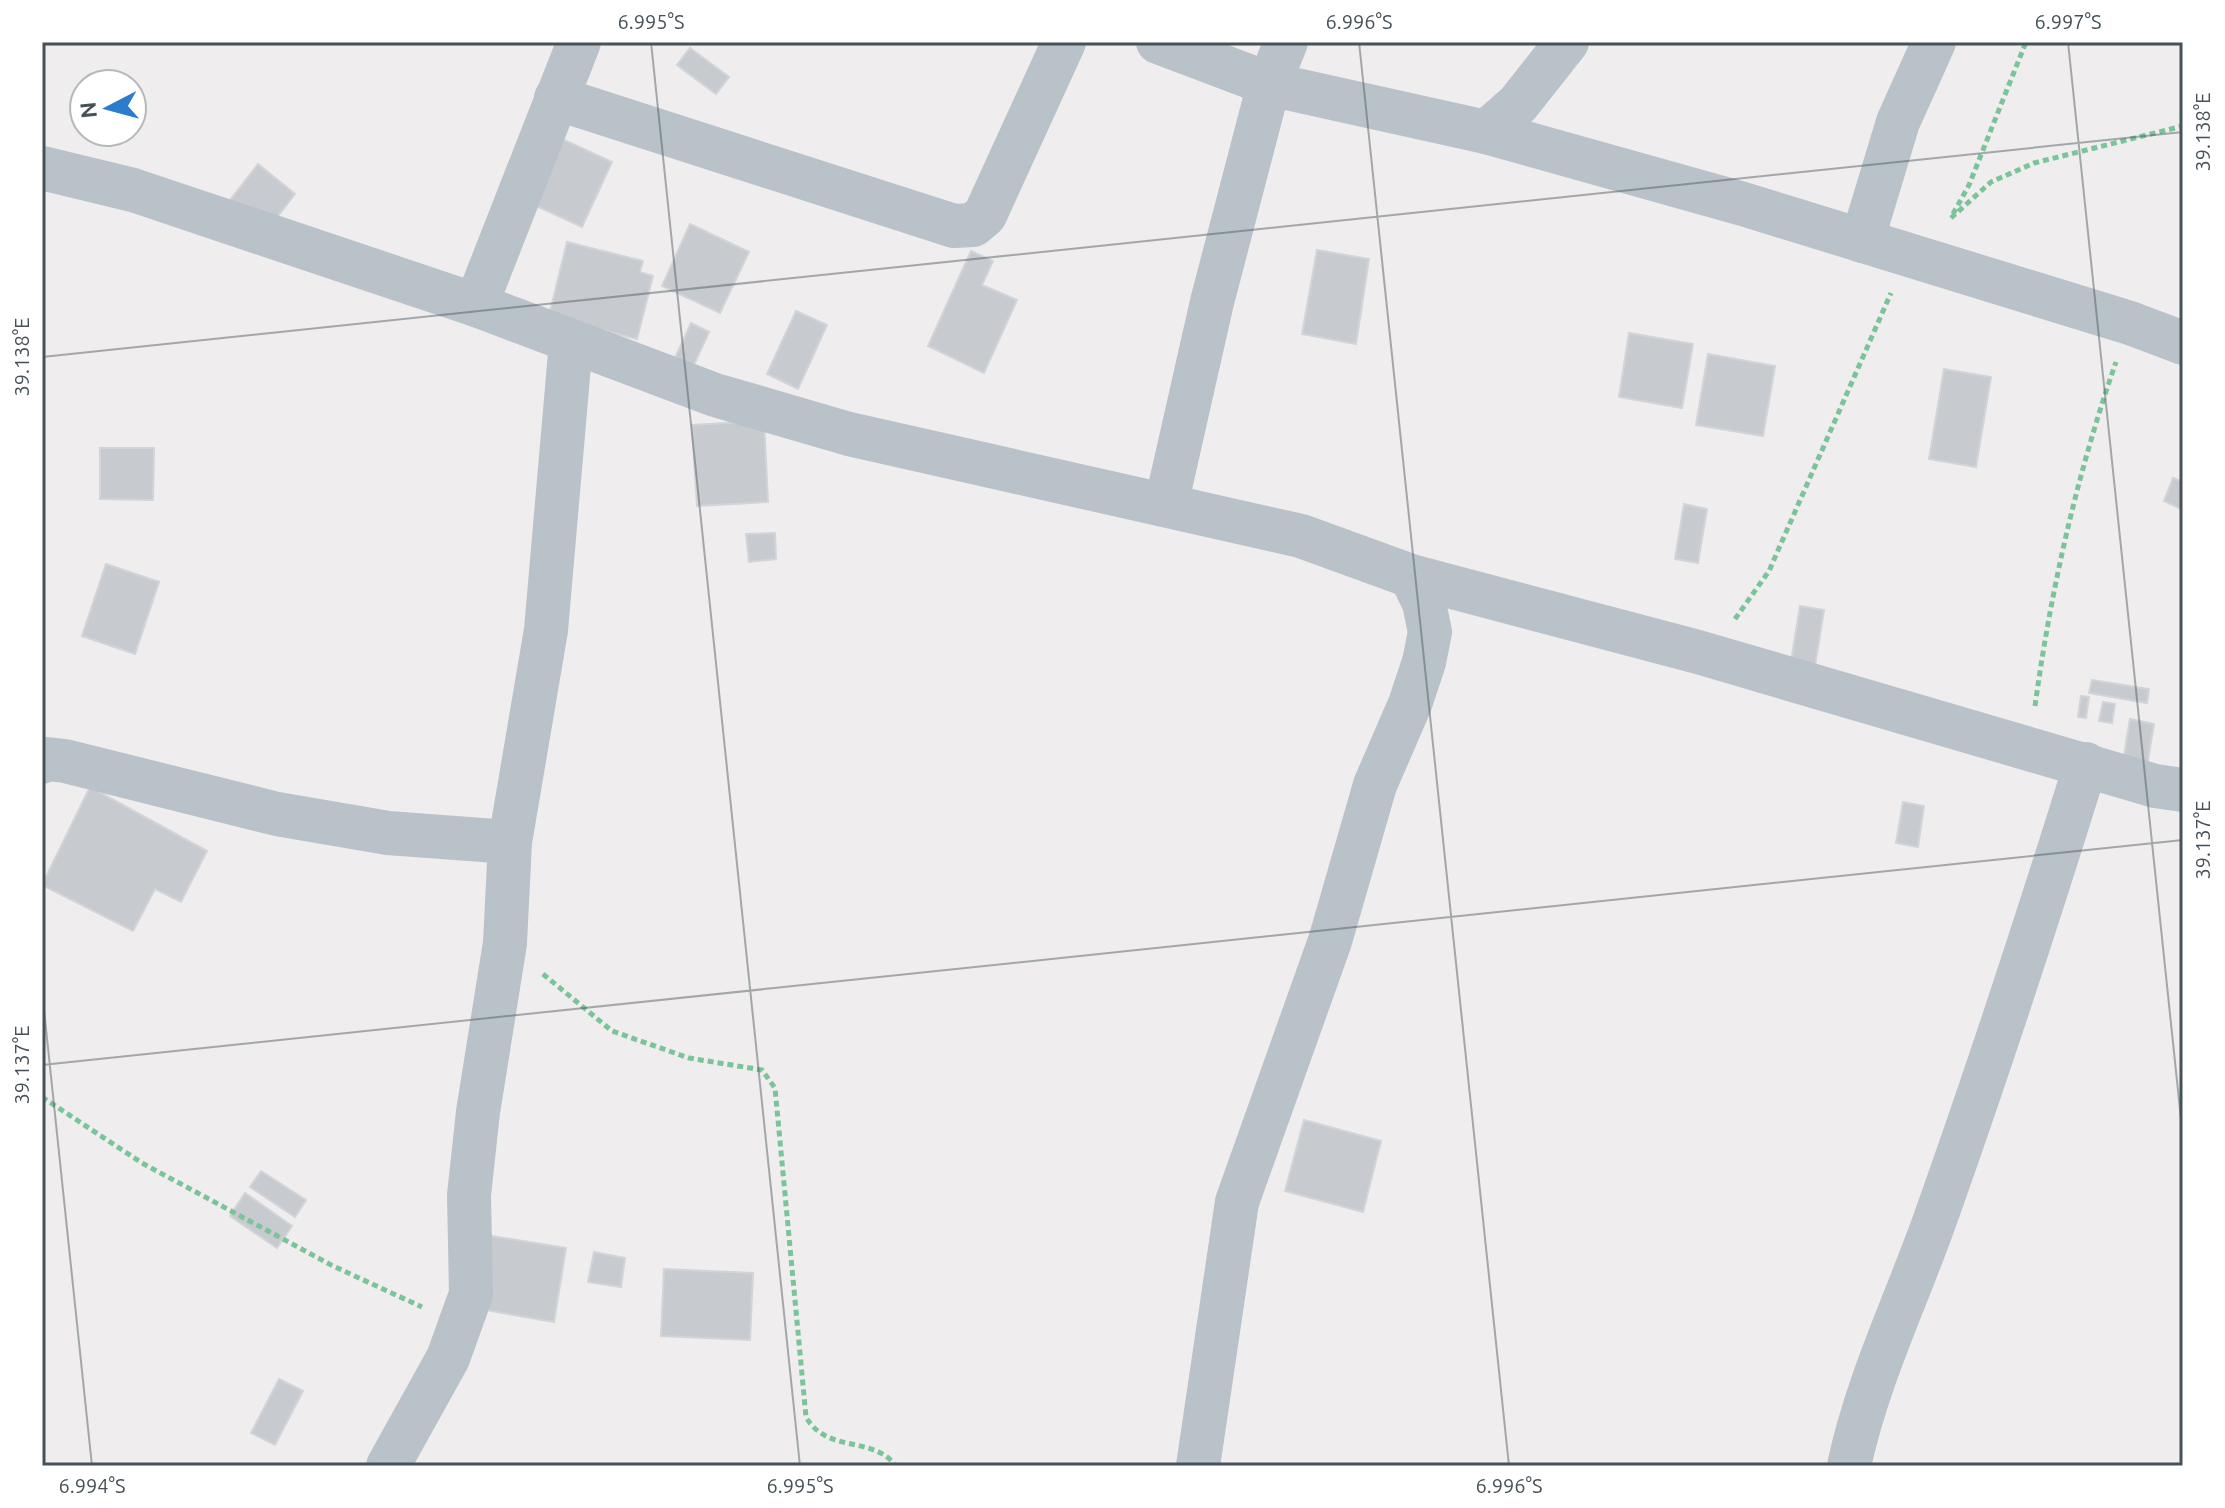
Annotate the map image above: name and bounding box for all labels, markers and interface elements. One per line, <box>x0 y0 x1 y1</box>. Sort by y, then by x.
text: 6.995°S <box>618 10 684 33</box>
text: 6.996°S <box>1326 10 1392 33</box>
text: 6.997°S <box>2035 10 2101 33</box>
north arrow <box>68 68 148 148</box>
text: 39.138°E <box>2191 93 2214 172</box>
text: N <box>74 101 101 120</box>
text: 39.138°E <box>10 318 33 397</box>
text: 39.137°E <box>2191 801 2214 880</box>
text: 39.137°E <box>10 1026 33 1105</box>
text: 6.994°S <box>59 1474 125 1497</box>
text: 6.995°S <box>767 1474 833 1497</box>
text: 6.996°S <box>1476 1474 1542 1497</box>

